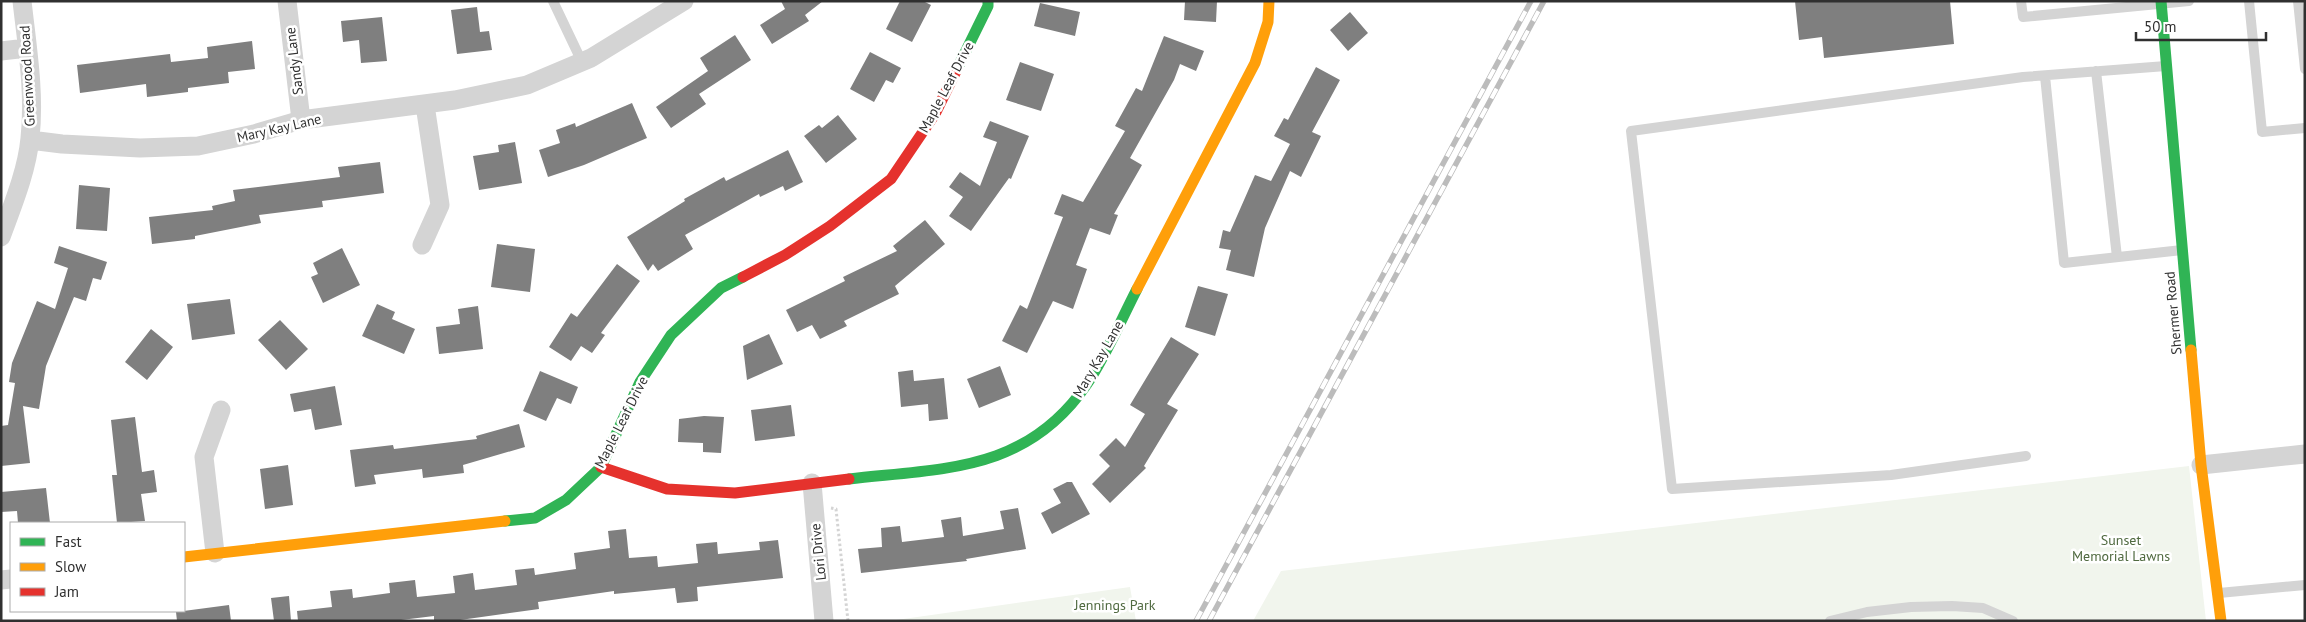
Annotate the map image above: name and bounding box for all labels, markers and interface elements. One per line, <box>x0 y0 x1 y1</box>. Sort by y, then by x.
scale bar <box>2136 10 2266 42</box>
text: 50 m <box>2144 17 2177 36</box>
street label: Greenwood Road <box>15 25 39 127</box>
street label: Sandy Lane <box>281 26 307 96</box>
street label: Maple Leaf Drive <box>914 38 978 136</box>
street label: Mary Kay Lane <box>235 110 323 146</box>
street label: Shermer Road <box>2160 271 2186 355</box>
street label: Mary Kay Lane <box>1069 317 1127 401</box>
street label: Maple Leaf Drive <box>590 373 652 471</box>
legend <box>10 522 185 612</box>
street label: Lori Drive <box>806 522 830 582</box>
park label: Sunset Memorial Lawns <box>2072 531 2170 565</box>
text: Fast <box>55 532 82 551</box>
text: Slow <box>55 557 86 576</box>
text: Jam <box>54 582 79 601</box>
park label: Jennings Park <box>1074 596 1156 614</box>

